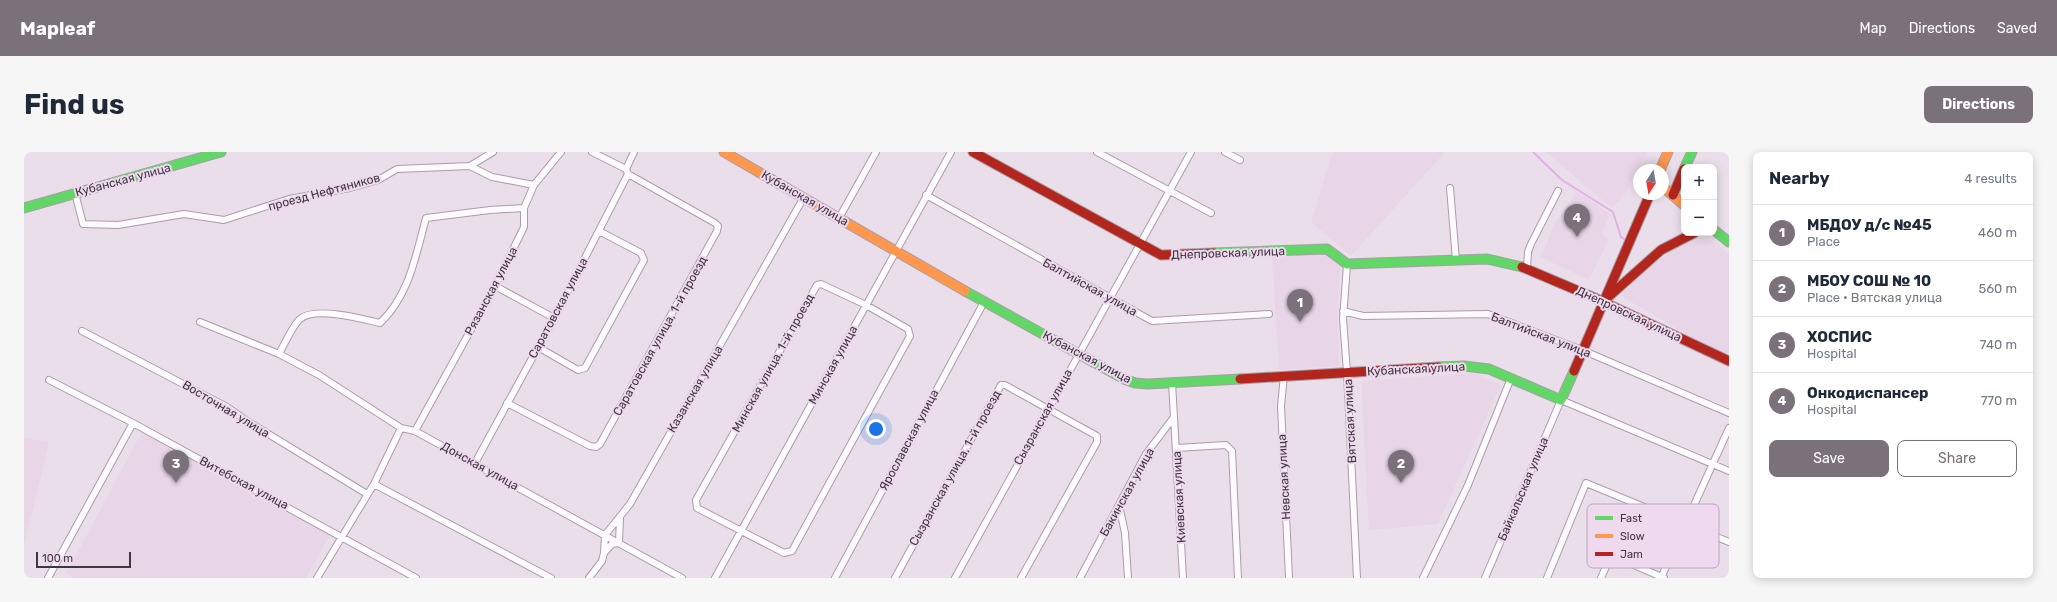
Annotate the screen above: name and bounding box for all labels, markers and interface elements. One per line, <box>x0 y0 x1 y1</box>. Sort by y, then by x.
text: Mapleaf <box>20 17 95 40</box>
text: Map <box>1860 20 1887 37</box>
text: Directions <box>1909 20 1975 37</box>
text: Saved <box>1997 20 2037 37</box>
button: Directions <box>1924 86 2033 123</box>
text: Find us <box>24 88 124 121</box>
street label: Кубанская улица <box>74 161 172 199</box>
north arrow <box>1633 164 1669 200</box>
map controls <box>1681 164 1717 236</box>
button: + <box>1681 164 1717 200</box>
street label: Кубанская улица <box>759 167 851 229</box>
text: Nearby <box>1769 168 1830 188</box>
street label: проезд Нефтяников <box>267 170 382 214</box>
text: 4 results <box>1964 171 2017 186</box>
button: − <box>1681 200 1717 236</box>
pin: 4 <box>1564 204 1590 237</box>
text: МБДОУ д/с №45 <box>1807 216 1932 234</box>
text: 1 <box>1779 225 1785 240</box>
text: 460 m <box>1978 225 2017 240</box>
text: Place <box>1807 234 1840 249</box>
street label: Рязанская улица <box>462 244 520 338</box>
street label: Днепровская улица <box>1171 244 1285 262</box>
street label: Саратовская улица, 1-й проезд <box>610 254 710 418</box>
street label: Саратовская улица <box>526 255 590 361</box>
street label: Балтийская улица <box>1040 255 1140 319</box>
text: МБОУ СОШ № 10 <box>1807 272 1931 290</box>
text: 2 <box>1778 281 1786 296</box>
text: 560 m <box>1978 281 2017 296</box>
street label: Днепровская улица <box>1574 284 1684 344</box>
pin: 1 <box>1287 289 1313 322</box>
text: Place · Вятская улица <box>1807 290 1942 305</box>
street label: Минская улица, 1-й проезд <box>729 291 817 435</box>
street label: Балтийская улица <box>1489 310 1593 360</box>
street label: Минская улица <box>806 323 860 407</box>
street label: Кубанская улица <box>1040 328 1134 386</box>
text: ХОСПИС <box>1807 328 1872 346</box>
text: 3 <box>1778 337 1786 352</box>
text: 740 m <box>1980 337 2017 352</box>
street label: Казанская улица <box>664 343 726 435</box>
text: Hospital <box>1807 346 1857 361</box>
street label: Кубанская улица <box>1367 359 1465 379</box>
street label: Сызранская улица <box>1011 367 1075 467</box>
street label: Восточная улица <box>180 377 272 441</box>
street label: Вятская улица <box>1341 379 1359 463</box>
text: Онкодиспансер <box>1807 384 1929 402</box>
street label: Ярославская улица <box>876 387 942 493</box>
street label: Сызранская улица, 1-й проезд <box>906 388 1004 548</box>
text: 4 <box>1778 393 1786 408</box>
text: 770 m <box>1981 393 2017 408</box>
text: Hospital <box>1807 402 1857 417</box>
your location <box>866 419 886 439</box>
street label: Невская улица <box>1275 434 1293 520</box>
street label: Байкальская улица <box>1495 435 1551 543</box>
street label: Донская улица <box>439 439 521 493</box>
button: Save <box>1769 440 1889 477</box>
button: Share <box>1897 440 2017 477</box>
street label: Бакинская улица <box>1097 445 1157 539</box>
pin: 3 <box>163 450 189 483</box>
pin: 2 <box>1388 450 1414 483</box>
street label: Киевская улица <box>1170 451 1188 543</box>
street label: Витебская улица <box>197 454 291 512</box>
legend <box>1587 504 1719 568</box>
text: Fast <box>1620 512 1643 525</box>
text: Slow <box>1620 530 1645 543</box>
text: Jam <box>1620 548 1643 561</box>
scale bar <box>36 550 131 569</box>
text: 100 m <box>42 552 73 565</box>

